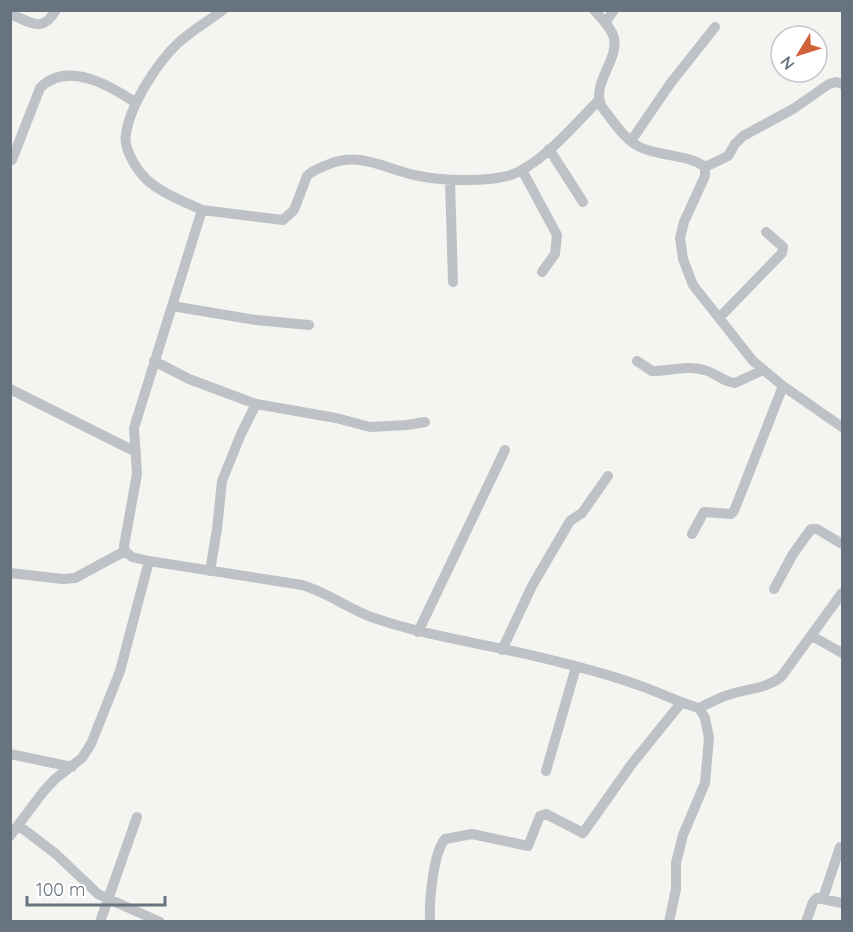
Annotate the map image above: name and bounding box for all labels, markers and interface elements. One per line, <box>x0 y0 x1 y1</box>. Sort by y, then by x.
north arrow <box>769 24 829 84</box>
text: N <box>776 52 799 74</box>
scale bar <box>27 869 165 907</box>
text: 100 m <box>36 878 85 901</box>

